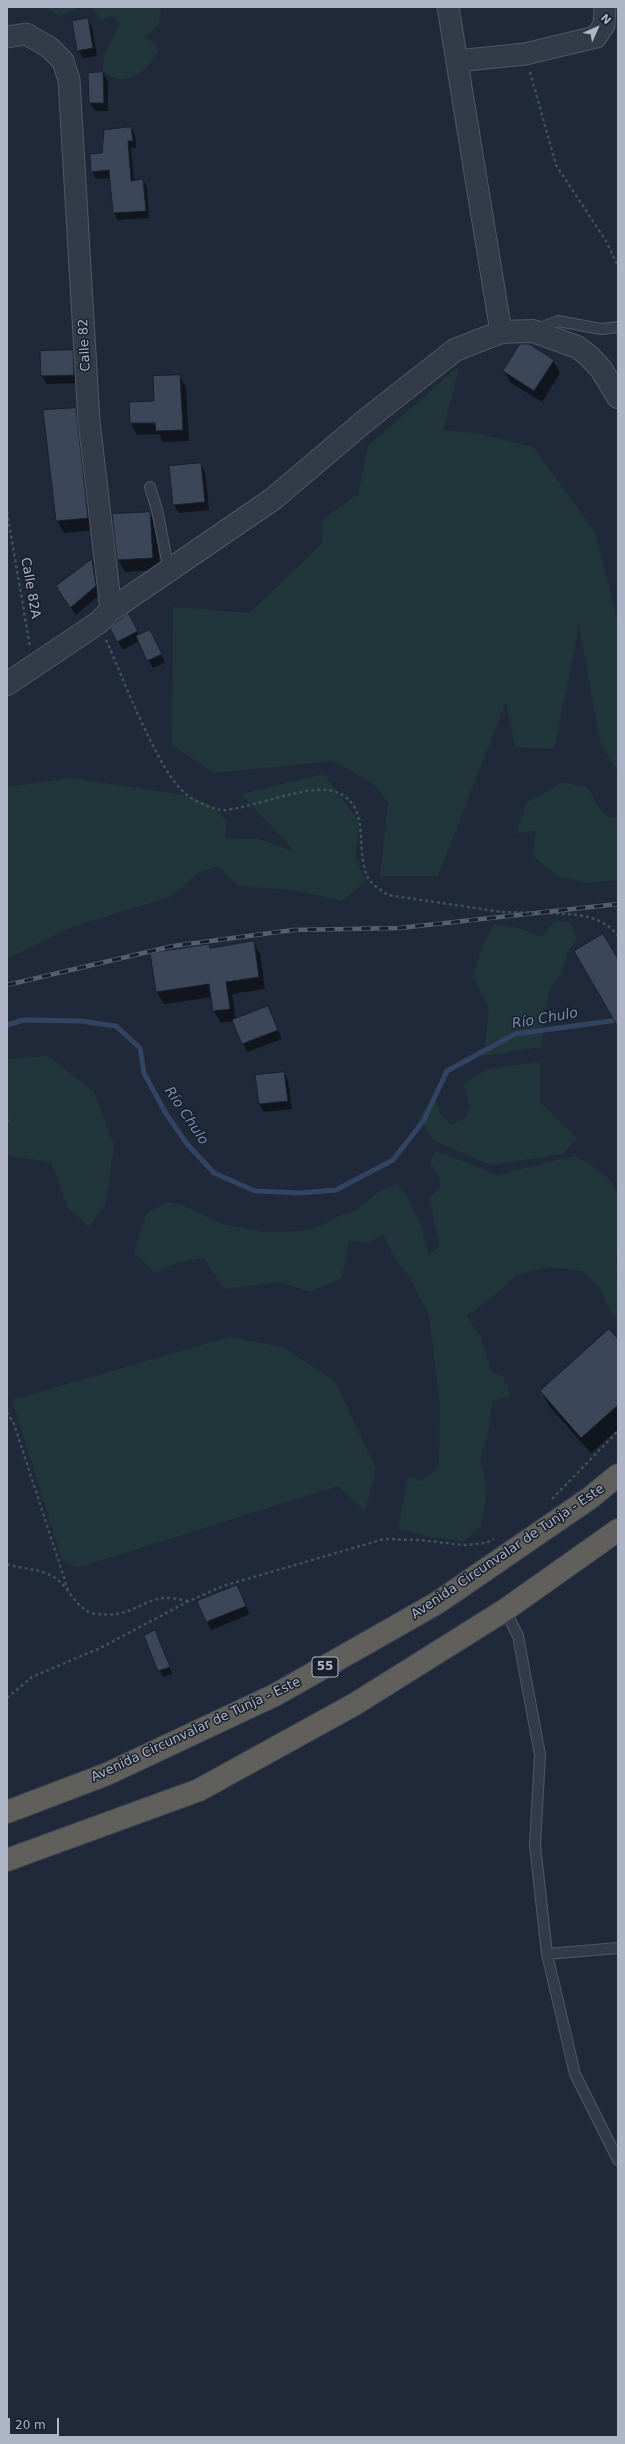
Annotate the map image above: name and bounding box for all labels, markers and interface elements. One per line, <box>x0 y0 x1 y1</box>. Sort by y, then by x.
north arrow <box>577 8 617 48</box>
text: N <box>598 11 614 27</box>
street label: Calle 82 <box>76 318 94 372</box>
street label: Calle 82A <box>17 556 43 620</box>
water label: Río Chulo <box>511 1005 579 1033</box>
water label: Río Chulo <box>160 1084 212 1148</box>
street label: Avenida Circunvalar de Tunja - Este <box>408 1481 608 1623</box>
road number: 55 <box>312 1657 338 1677</box>
street label: Avenida Circunvalar de Tunja - Este <box>89 1674 303 1786</box>
scale bar <box>10 2410 61 2436</box>
text: 20 m <box>15 2418 46 2432</box>

